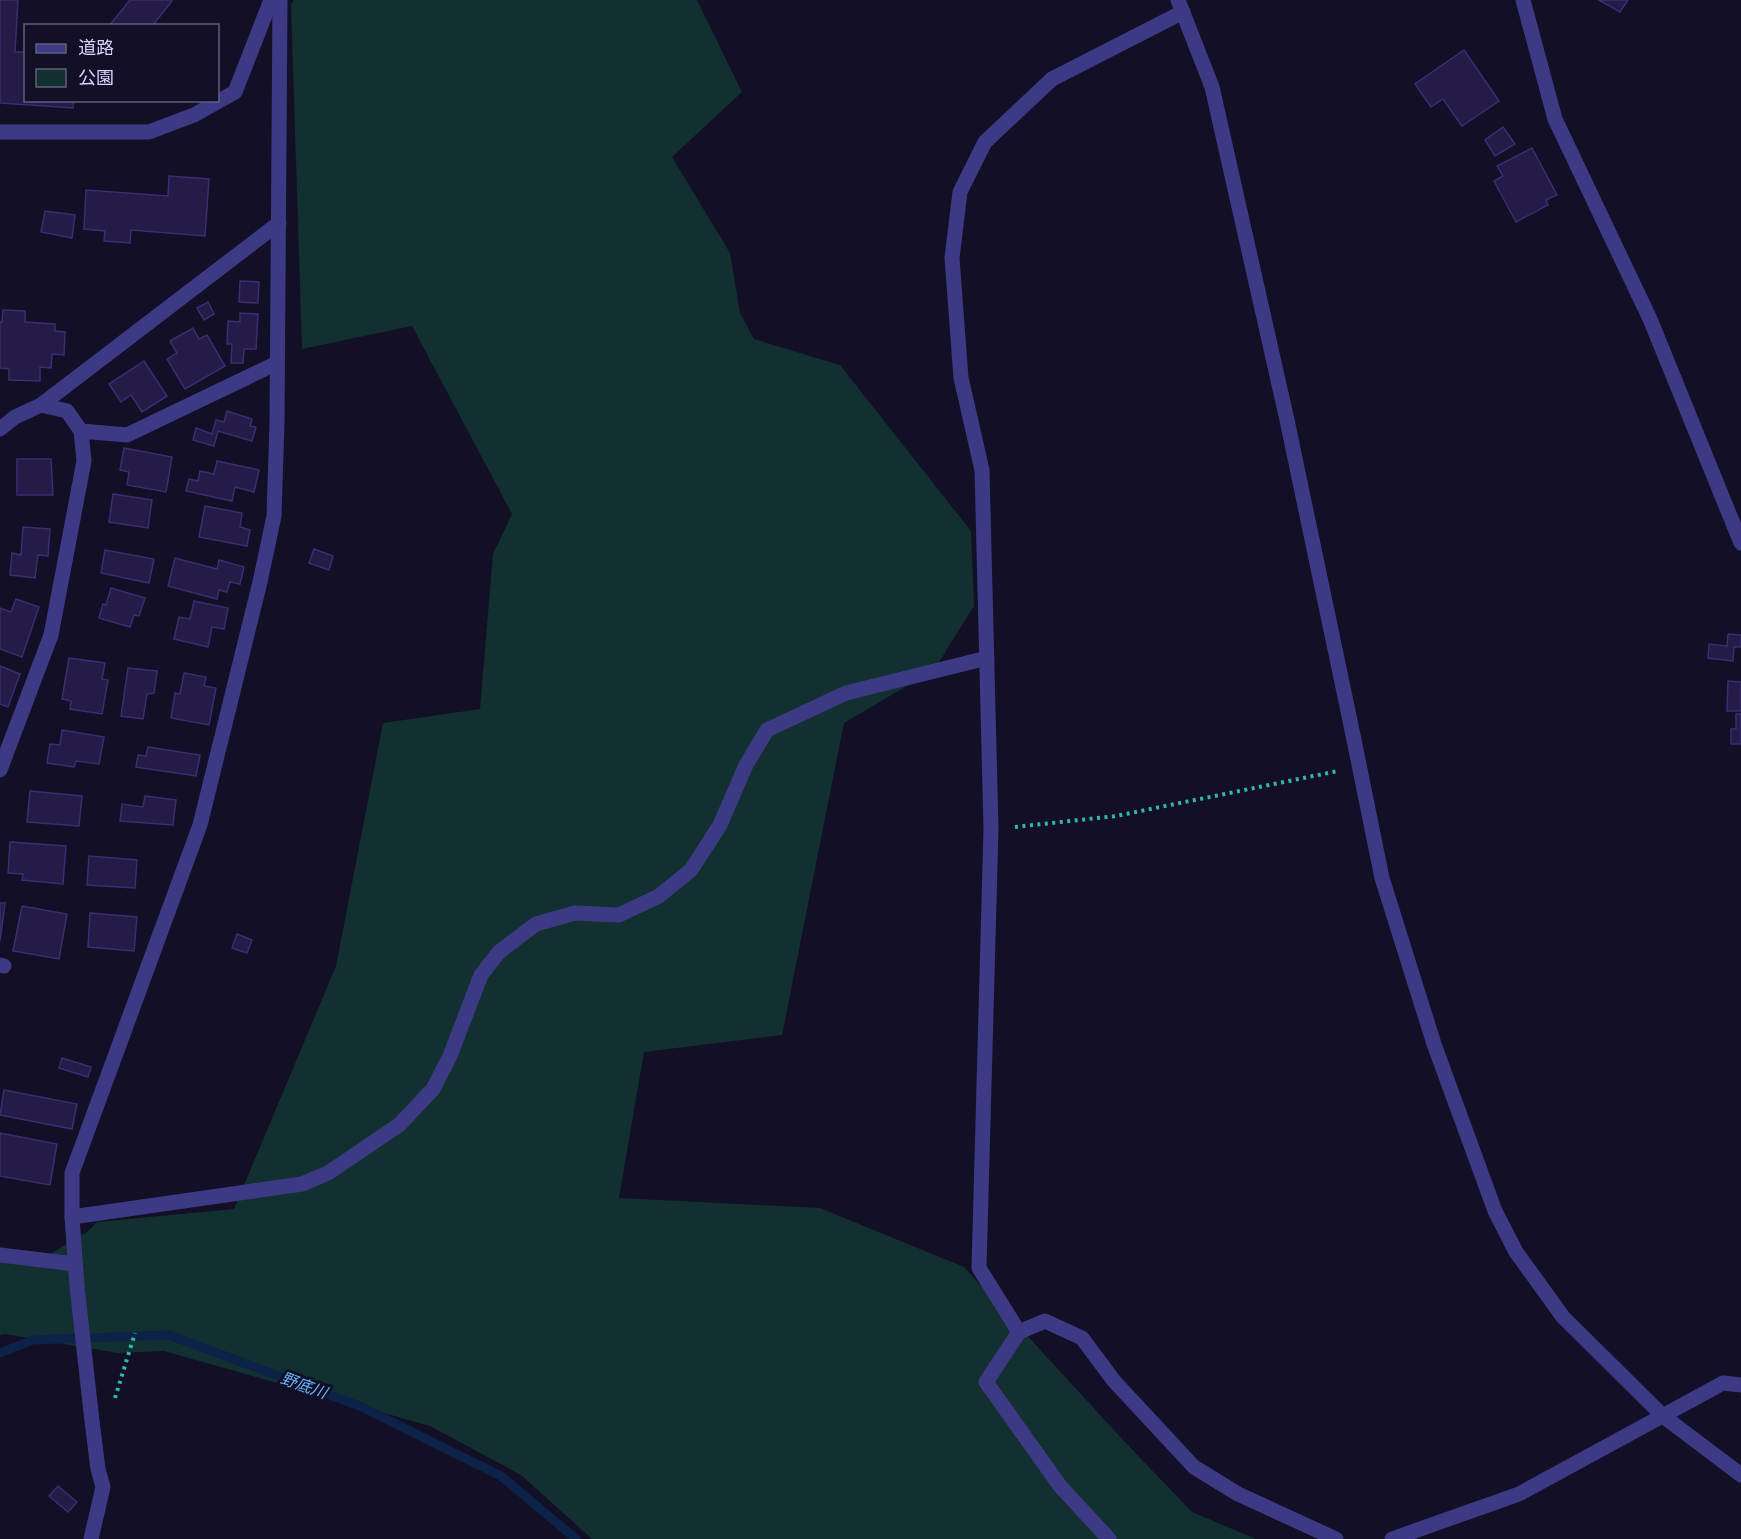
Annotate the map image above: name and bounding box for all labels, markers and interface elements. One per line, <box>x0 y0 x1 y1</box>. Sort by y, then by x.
legend <box>24 24 219 102</box>
text: 道路 <box>78 37 114 59</box>
text: 公園 <box>78 67 114 89</box>
water label: 野底川 <box>278 1368 332 1403</box>

